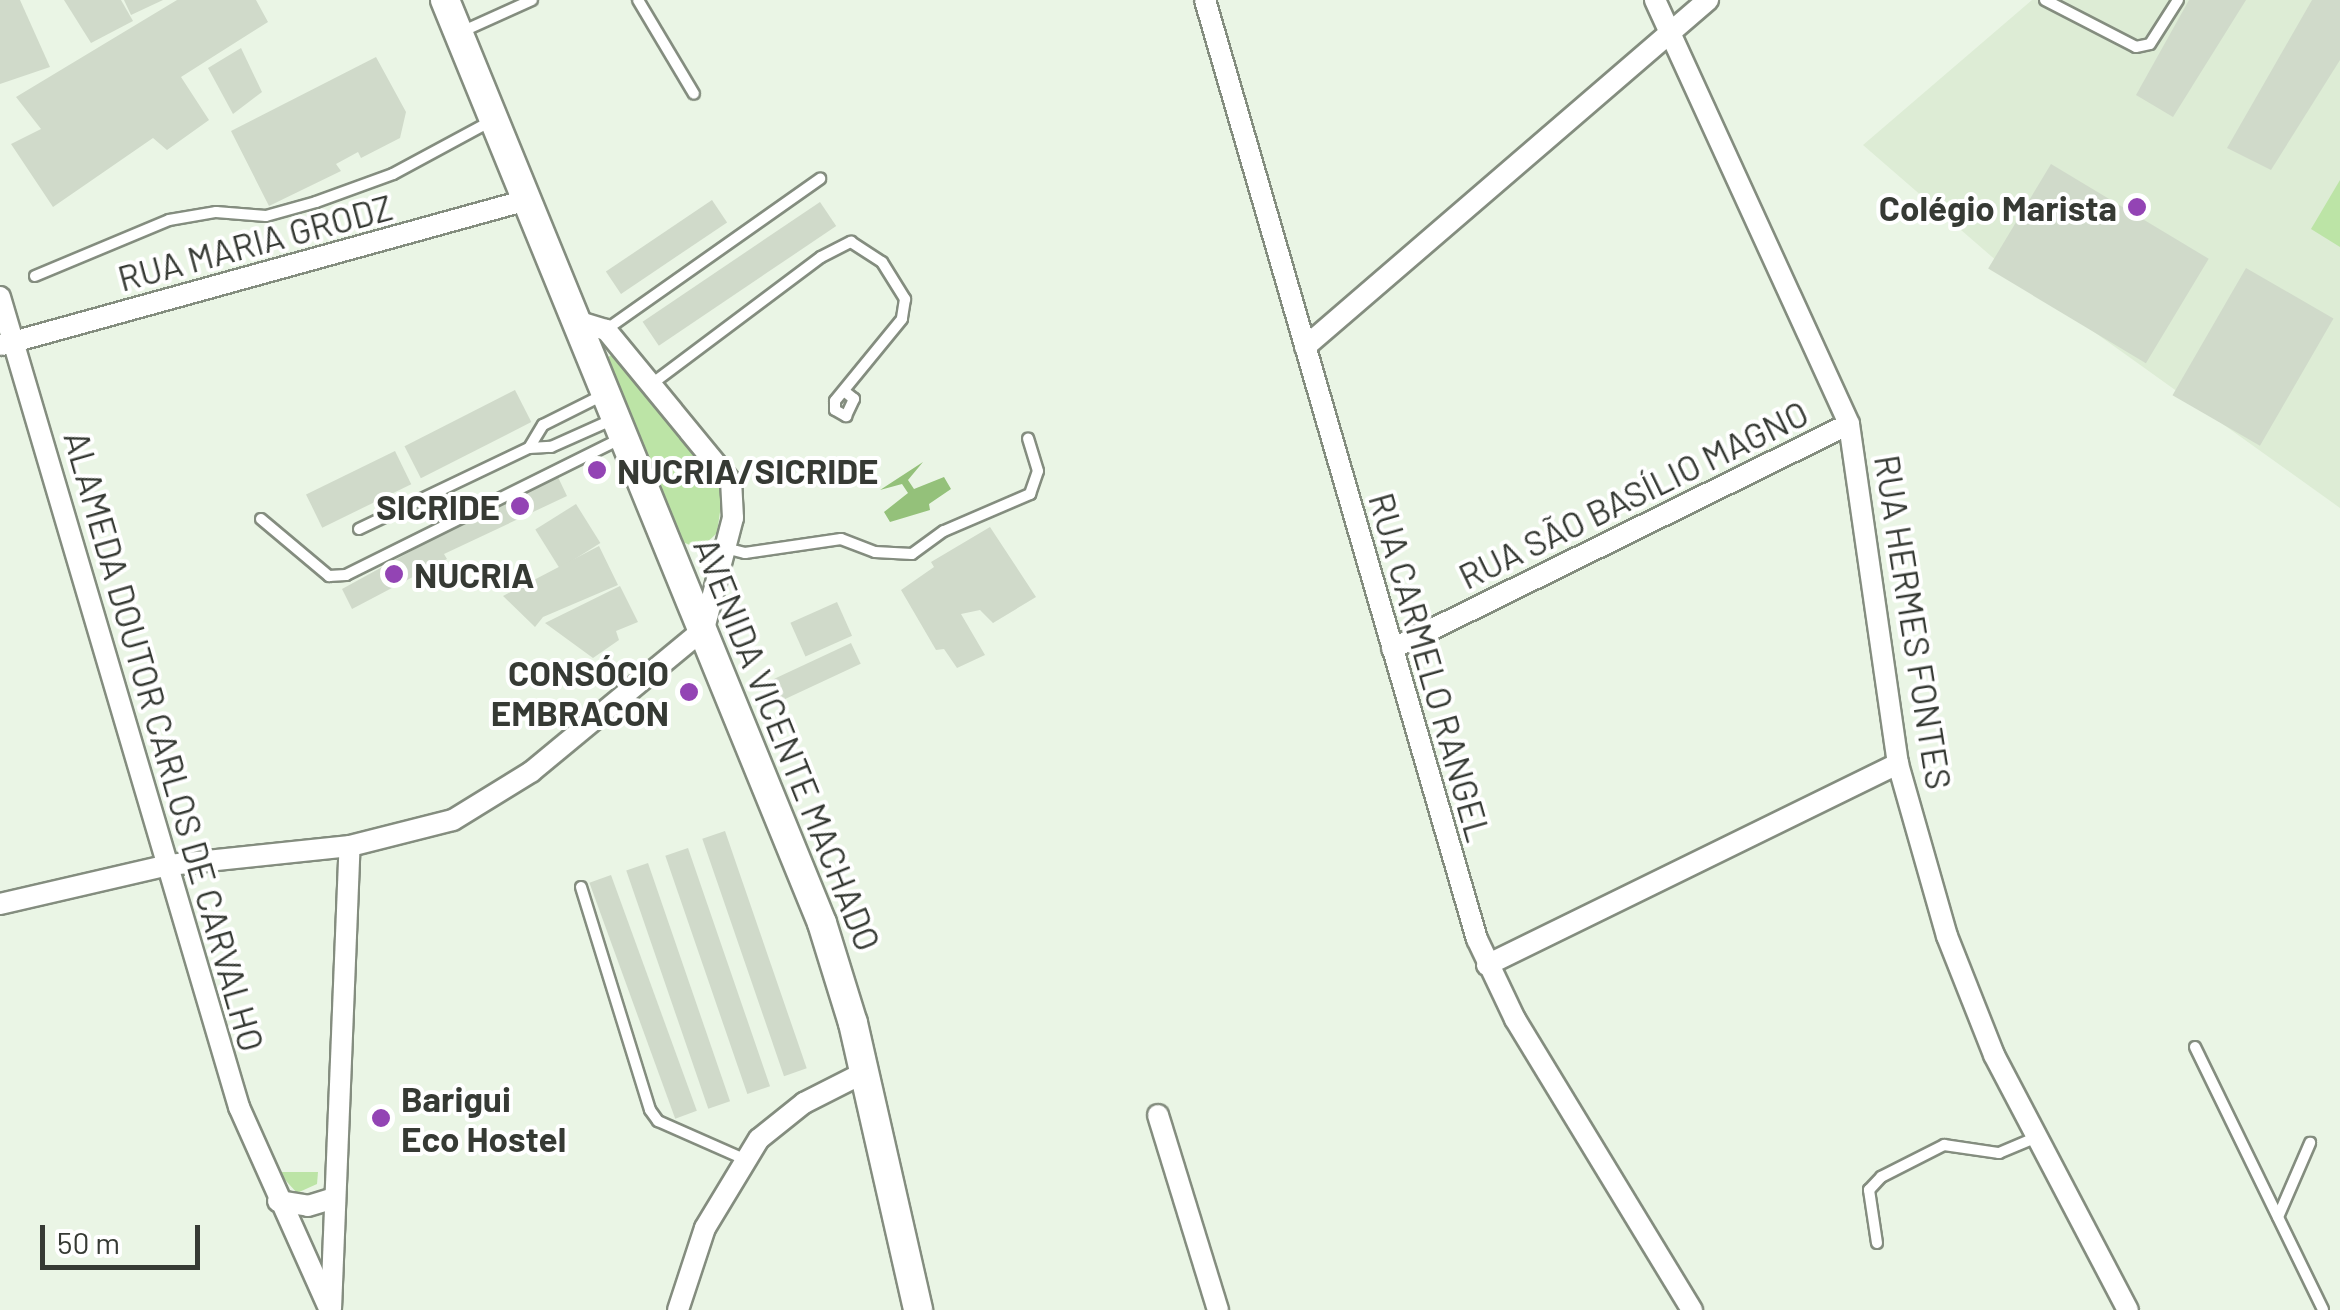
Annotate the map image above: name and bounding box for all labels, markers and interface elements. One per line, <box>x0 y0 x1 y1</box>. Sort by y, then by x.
street label: RUA MARIA GRODZ <box>113 185 397 299</box>
place label: Colégio Marista <box>1879 186 2117 228</box>
marker: Colégio Marista <box>2126 196 2148 218</box>
street label: RUA SÃO BASÍLIO MAGNO <box>1452 391 1814 597</box>
street label: ALAMEDA DOUTOR CARLOS DE CARVALHO <box>56 426 274 1056</box>
place label: NUCRIA/SICRIDE <box>617 449 878 491</box>
street label: RUA HERMES FONTES <box>1867 452 1961 792</box>
marker: NUCRIA/SICRIDE <box>586 459 608 481</box>
place label: SICRIDE <box>376 485 500 527</box>
street label: RUA CARMELO RANGEL <box>1361 488 1501 846</box>
marker: SICRIDE <box>509 495 531 517</box>
street label: AVENIDA VICENTE MACHADO <box>686 532 890 956</box>
place label: NUCRIA <box>414 553 535 595</box>
marker: NUCRIA <box>383 563 405 585</box>
place label: CONSÓCIO EMBRACON <box>491 651 669 733</box>
marker: CONSÓCIO EMBRACON <box>678 681 700 703</box>
place label: Barigui Eco Hostel <box>401 1077 566 1159</box>
marker: Barigui Eco Hostel <box>370 1107 392 1129</box>
scale bar <box>45 1205 205 1267</box>
text: 50 m <box>57 1224 120 1260</box>

